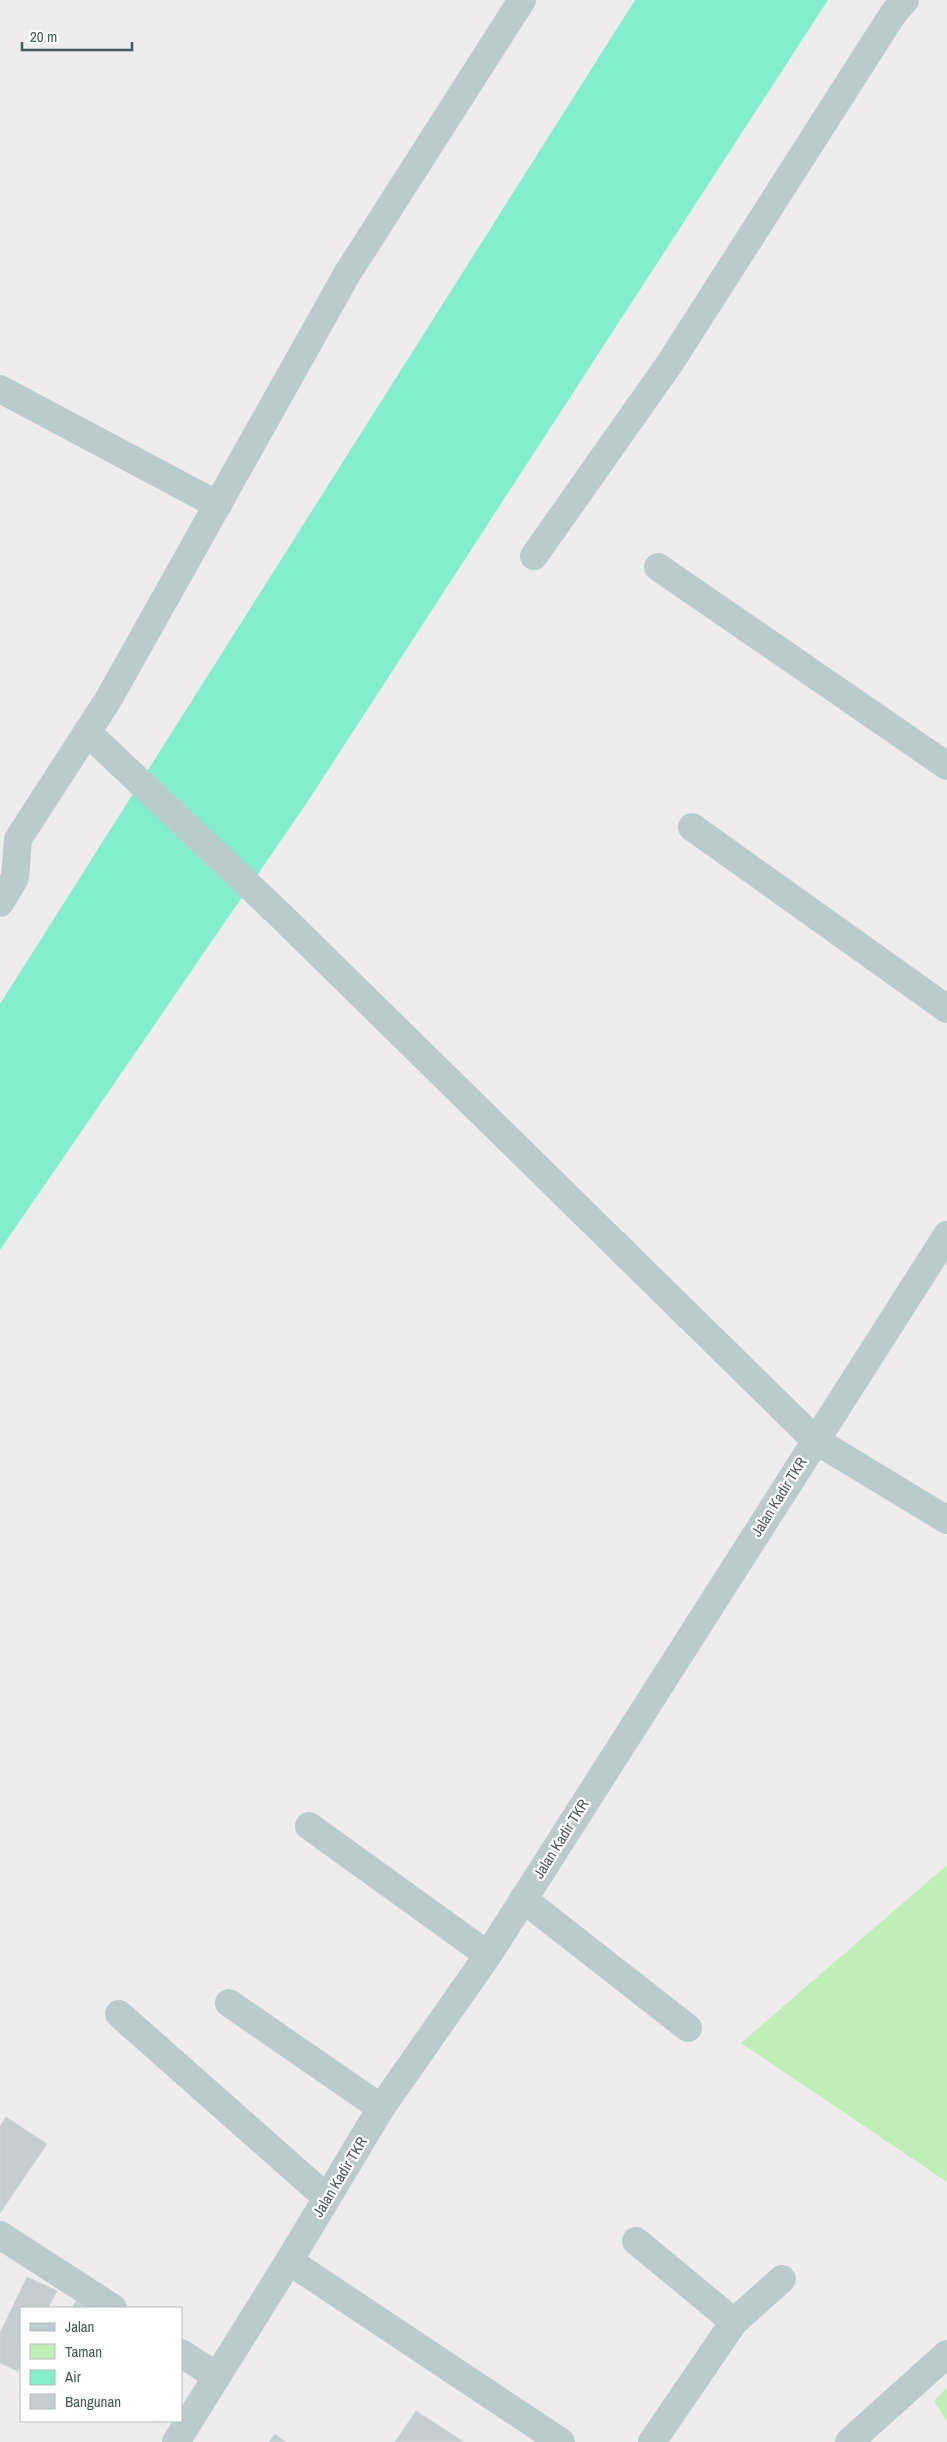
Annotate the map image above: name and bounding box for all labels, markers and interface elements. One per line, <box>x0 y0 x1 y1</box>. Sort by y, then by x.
scale bar <box>22 20 132 52</box>
text: 20 m <box>30 26 57 47</box>
street label: Jalan Kadir TKR <box>746 1453 811 1540</box>
street label: Jalan Kadir TKR <box>528 1795 593 1882</box>
street label: Jalan Kadir TKR <box>307 2133 372 2221</box>
legend <box>20 2307 182 2422</box>
text: Jalan <box>65 2316 94 2337</box>
text: Taman <box>65 2341 102 2362</box>
text: Air <box>64 2366 81 2387</box>
text: Bangunan <box>65 2391 121 2412</box>

